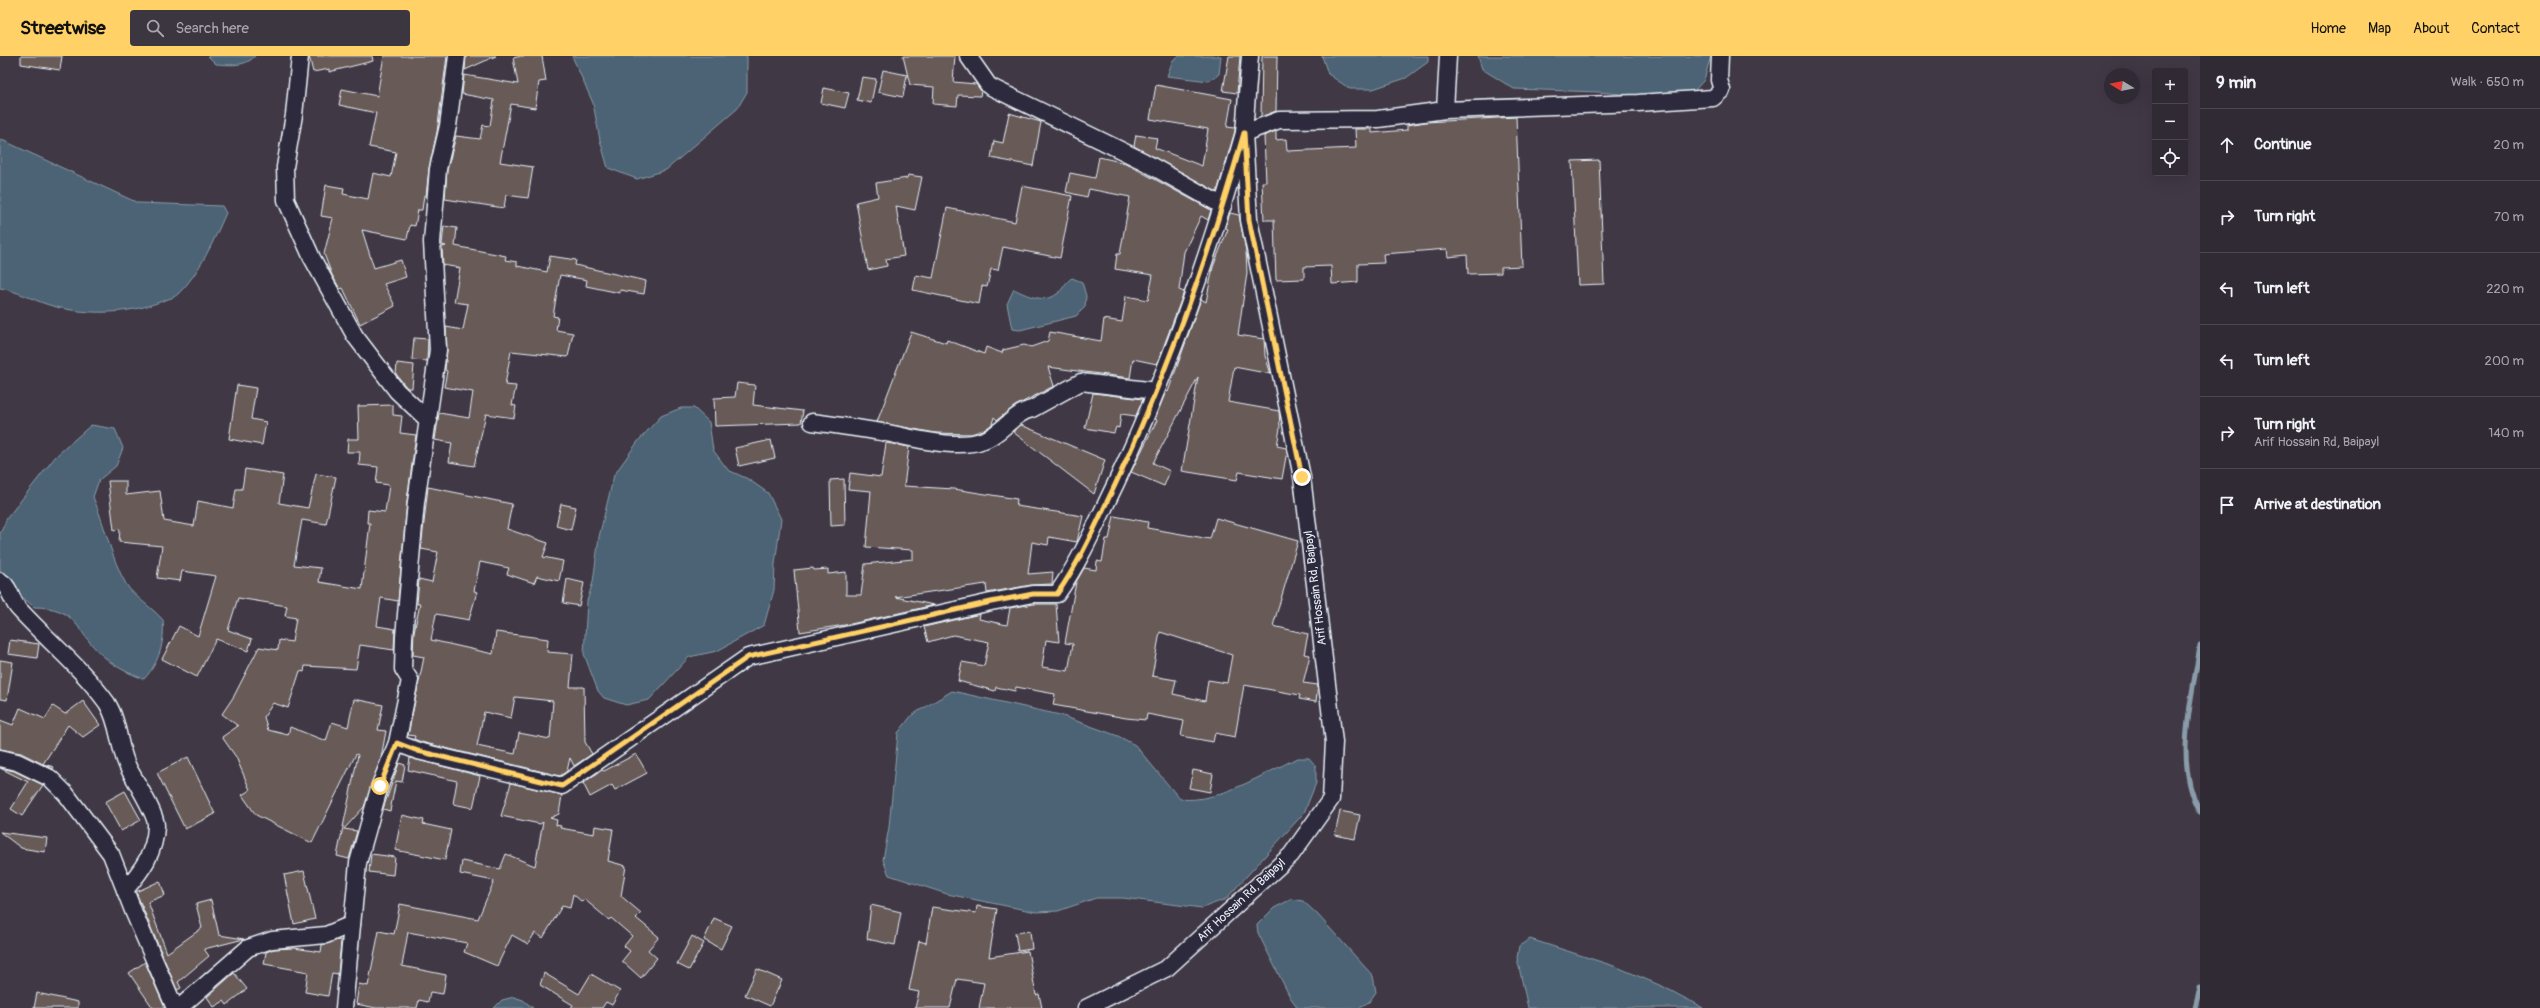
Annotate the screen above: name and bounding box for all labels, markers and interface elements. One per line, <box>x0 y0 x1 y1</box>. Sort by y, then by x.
search box <box>130 10 410 46</box>
text: Streetwise <box>20 16 106 40</box>
icon: search <box>144 17 166 39</box>
text: Search here <box>176 19 249 38</box>
text: Home <box>2311 20 2346 37</box>
text: Map <box>2368 20 2391 37</box>
text: About <box>2413 20 2449 37</box>
text: Contact <box>2471 20 2520 37</box>
north arrow <box>2104 68 2140 104</box>
map controls <box>2152 68 2188 176</box>
button: + <box>2152 68 2188 104</box>
text: 9 min <box>2216 72 2256 93</box>
text: Walk · 650 m <box>2451 74 2524 90</box>
button: − <box>2152 104 2188 140</box>
icon: ahead <box>2216 134 2238 156</box>
text: Continue <box>2254 135 2312 154</box>
text: 20 m <box>2493 137 2524 153</box>
button: locate <box>2152 140 2188 176</box>
icon: right <box>2216 206 2238 228</box>
text: Turn right <box>2254 207 2315 226</box>
text: 70 m <box>2494 209 2524 225</box>
icon: left <box>2216 278 2238 300</box>
text: Turn left <box>2254 279 2310 298</box>
text: 220 m <box>2486 281 2524 297</box>
icon: left <box>2216 350 2238 372</box>
text: Turn left <box>2254 351 2310 370</box>
text: 200 m <box>2485 353 2524 369</box>
text: Turn right <box>2254 415 2315 434</box>
icon: right <box>2216 422 2238 444</box>
text: 140 m <box>2488 425 2524 441</box>
text: Arif Hossain Rd, Baipayl <box>2254 434 2379 450</box>
route end <box>1293 468 1311 486</box>
icon: arrive <box>2216 494 2238 516</box>
text: Arrive at destination <box>2254 495 2381 514</box>
street label: Arif Hossain Rd, Baipayl <box>1301 529 1330 646</box>
route start <box>371 777 389 795</box>
street label: Arif Hossain Rd, Baipayl <box>1194 855 1289 945</box>

